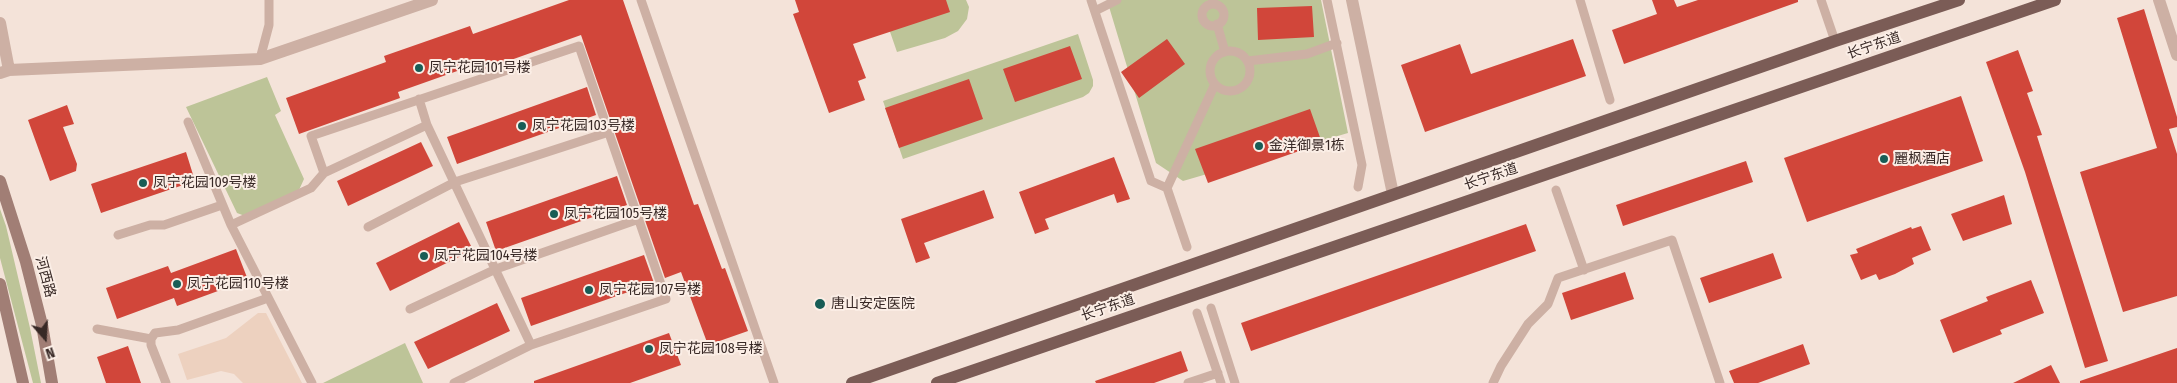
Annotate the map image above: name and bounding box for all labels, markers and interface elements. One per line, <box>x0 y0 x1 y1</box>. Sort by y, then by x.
street label: 长宁东道 <box>1845 29 1903 63</box>
place label: 凤宁花园101号楼 <box>429 60 531 76</box>
marker: 凤宁花园101号楼 <box>413 62 425 74</box>
place label: 凤宁花园103号楼 <box>532 118 635 134</box>
marker: 凤宁花园103号楼 <box>516 120 528 132</box>
place label: 金洋御景1栋 <box>1269 138 1344 154</box>
marker: 金洋御景1栋 <box>1253 140 1265 152</box>
place label: 麗枫酒店 <box>1894 151 1950 167</box>
marker: 麗枫酒店 <box>1878 153 1890 165</box>
street label: 长宁东道 <box>1462 160 1520 194</box>
place label: 凤宁花园109号楼 <box>153 175 256 191</box>
marker: 凤宁花园109号楼 <box>137 177 149 189</box>
place label: 凤宁花园105号楼 <box>564 206 667 222</box>
marker: 凤宁花园105号楼 <box>548 208 560 220</box>
place label: 凤宁花园104号楼 <box>434 248 538 264</box>
marker: 凤宁花园104号楼 <box>418 250 430 262</box>
street label: 河西路 <box>31 255 59 299</box>
place label: 凤宁花园110号楼 <box>187 276 289 292</box>
marker: 凤宁花园110号楼 <box>171 278 183 290</box>
place label: 凤宁花园107号楼 <box>599 282 701 298</box>
marker: 凤宁花园107号楼 <box>583 284 595 296</box>
street label: 长宁东道 <box>1079 291 1137 325</box>
place label: 唐山安定医院 <box>831 296 915 312</box>
marker: 唐山安定医院 <box>813 297 827 311</box>
north arrow <box>20 313 70 363</box>
place label: 凤宁花园108号楼 <box>659 341 763 357</box>
text: N <box>43 343 57 362</box>
marker: 凤宁花园108号楼 <box>643 343 655 355</box>

